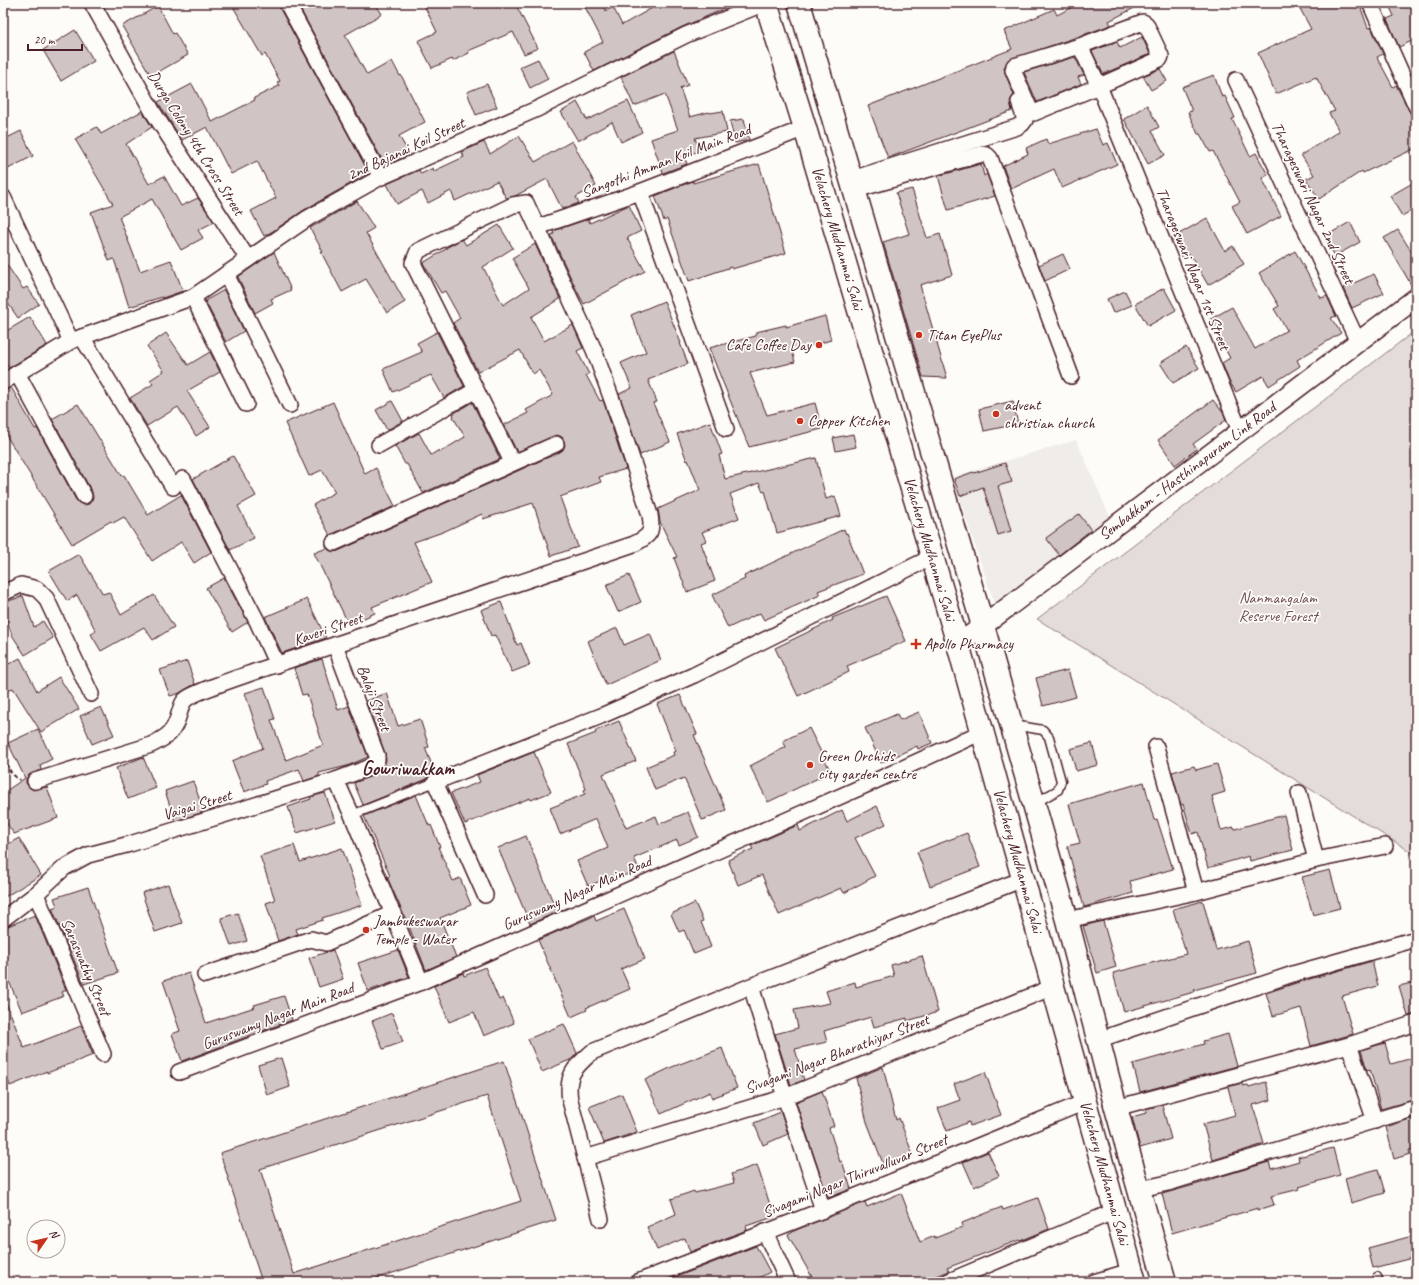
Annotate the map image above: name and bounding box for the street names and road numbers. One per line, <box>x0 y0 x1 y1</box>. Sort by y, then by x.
street label: Durga Colony 4th Cross Street <box>143 67 250 221</box>
street label: 2nd Bajanai Koil Street <box>344 112 469 185</box>
street label: Sangothi Amman Koil Main Road <box>579 119 756 202</box>
street label: Tharageswari Nagar 2nd Street <box>1267 119 1360 289</box>
street label: Velachery Mudhanmai Salai <box>807 164 869 314</box>
street label: Tharageswari Nagar 1st Street <box>1151 185 1235 355</box>
street label: Sembakkam - Hasthinapuram Link Road <box>1095 396 1282 545</box>
street label: Velachery Mudhanmai Salai <box>899 475 961 625</box>
street label: Kaveri Street <box>291 607 367 650</box>
street label: Balaji Street <box>352 662 396 735</box>
street label: Vaigai Street <box>160 785 235 825</box>
street label: Velachery Mudhanmai Salai <box>989 786 1048 937</box>
street label: Guruswamy Nagar Main Road <box>500 850 657 935</box>
street label: Saraswathy Street <box>57 915 117 1021</box>
street label: Guruswamy Nagar Main Road <box>199 977 359 1054</box>
street label: Sivagami Nagar Bharathiyar Street <box>742 1009 933 1098</box>
street label: Velachery Mudhanmai Salai <box>1075 1099 1135 1249</box>
street label: Sivagami Nagar Thiruvalluvar Street <box>760 1129 953 1222</box>

